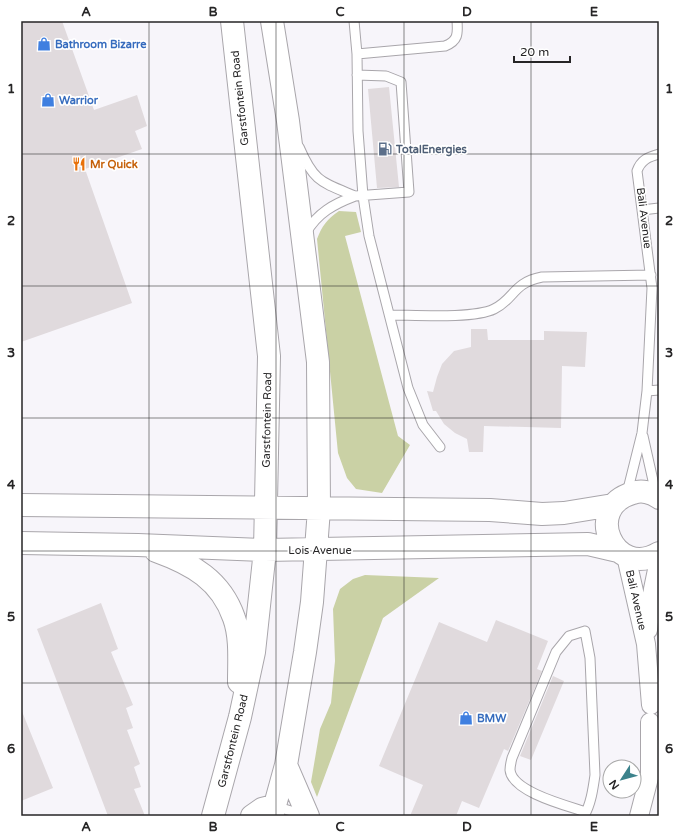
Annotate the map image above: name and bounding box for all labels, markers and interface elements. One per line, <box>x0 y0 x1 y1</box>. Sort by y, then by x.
text: A <box>81 4 91 20</box>
text: B <box>208 4 218 20</box>
text: C <box>335 4 345 20</box>
text: D <box>462 4 472 20</box>
text: E <box>590 4 598 20</box>
shop icon: Bathroom Bizarre <box>36 36 52 52</box>
place label: Bathroom Bizarre <box>55 38 147 51</box>
scale bar <box>514 38 570 64</box>
text: 20 m <box>520 45 549 59</box>
street label: Garstfontein Road <box>229 50 251 146</box>
text: 1 <box>7 81 15 97</box>
text: 1 <box>665 81 673 97</box>
shop icon: Warrior <box>40 92 56 108</box>
place label: Warrior <box>59 94 99 107</box>
fuel station icon: TotalEnergies <box>377 141 393 157</box>
place label: TotalEnergies <box>395 143 467 157</box>
restaurant icon: Mr Quick <box>71 156 87 172</box>
place label: Mr Quick <box>90 158 138 171</box>
street label: Bali Avenue <box>634 187 654 249</box>
text: 2 <box>7 213 15 229</box>
text: 2 <box>665 213 673 229</box>
text: 3 <box>7 345 15 361</box>
text: 3 <box>665 345 673 361</box>
street label: Garstfontein Road <box>260 372 274 468</box>
text: 4 <box>7 477 16 493</box>
text: 4 <box>665 477 674 493</box>
street label: Lois Avenue <box>288 544 352 557</box>
street label: Bali Avenue <box>623 569 649 631</box>
text: 5 <box>7 609 15 625</box>
text: 5 <box>665 609 673 625</box>
street label: Garstfontein Road <box>215 693 251 789</box>
shop icon: BMW <box>458 710 474 726</box>
place label: BMW <box>477 712 507 725</box>
text: 6 <box>7 741 15 757</box>
text: 6 <box>665 741 673 757</box>
north arrow <box>602 759 642 799</box>
text: N <box>606 777 622 792</box>
text: A <box>81 819 91 835</box>
text: B <box>208 819 218 835</box>
text: C <box>335 819 345 835</box>
text: D <box>462 819 472 835</box>
text: E <box>590 819 598 835</box>

